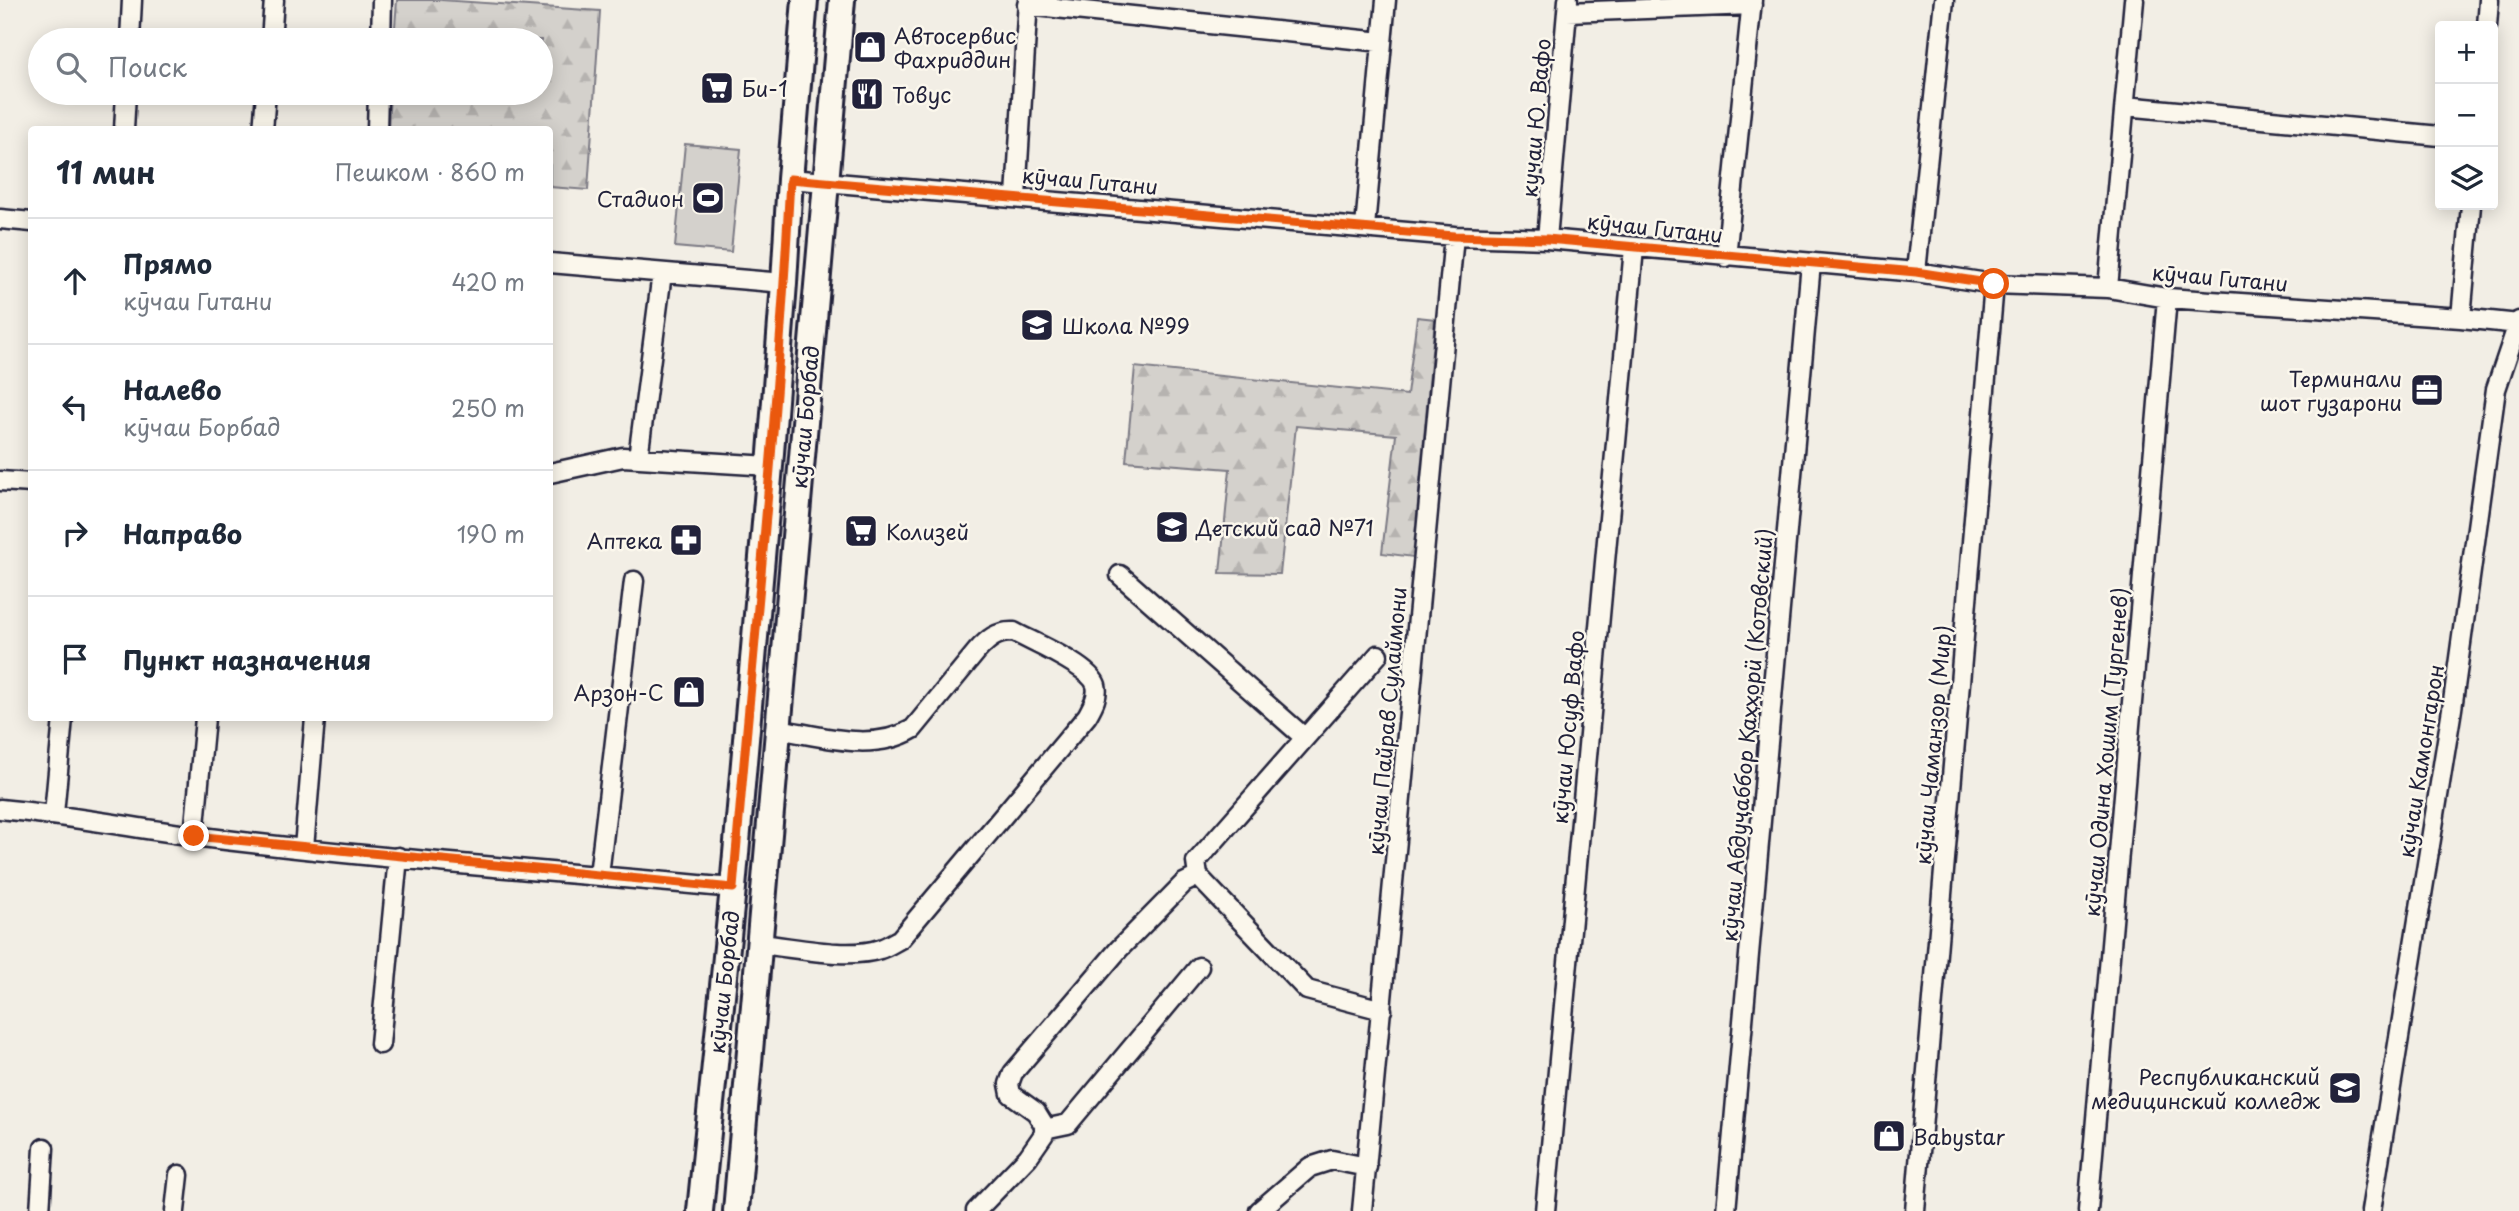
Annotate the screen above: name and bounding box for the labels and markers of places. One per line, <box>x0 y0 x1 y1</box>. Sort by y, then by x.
place label: Автосервис Фахриддин <box>894 19 1016 75</box>
shop icon: Автосервис Фахриддин <box>851 28 889 66</box>
supermarket icon: Би-1 <box>698 69 736 107</box>
place label: Би-1 <box>742 72 788 104</box>
restaurant icon: Товус <box>848 75 886 113</box>
place label: Товус <box>892 78 951 110</box>
sports icon: Стадион <box>689 179 727 217</box>
place label: Стадион <box>597 182 684 214</box>
school or university icon: Школа №99 <box>1018 306 1056 344</box>
place label: Школа №99 <box>1062 309 1190 341</box>
place label: Терминали шот гузарони <box>2260 362 2402 418</box>
office icon: Терминали шот гузарони <box>2408 371 2446 409</box>
school or university icon: Детский сад №71 <box>1153 508 1191 546</box>
place label: Детский сад №71 <box>1195 511 1374 543</box>
supermarket icon: Колизей <box>842 512 880 550</box>
place label: Колизей <box>886 515 969 547</box>
pharmacy icon: Аптека <box>667 521 705 559</box>
place label: Аптека <box>587 524 662 556</box>
shop icon: Арзон-С <box>670 673 708 711</box>
place label: Арзон-С <box>574 676 664 708</box>
place label: Республиканский медицинский колледж <box>2091 1060 2321 1116</box>
school or university icon: Республиканский медицинский колледж <box>2326 1069 2364 1107</box>
shop icon: Babystar <box>1870 1117 1908 1155</box>
place label: Babystar <box>1913 1120 2006 1152</box>

